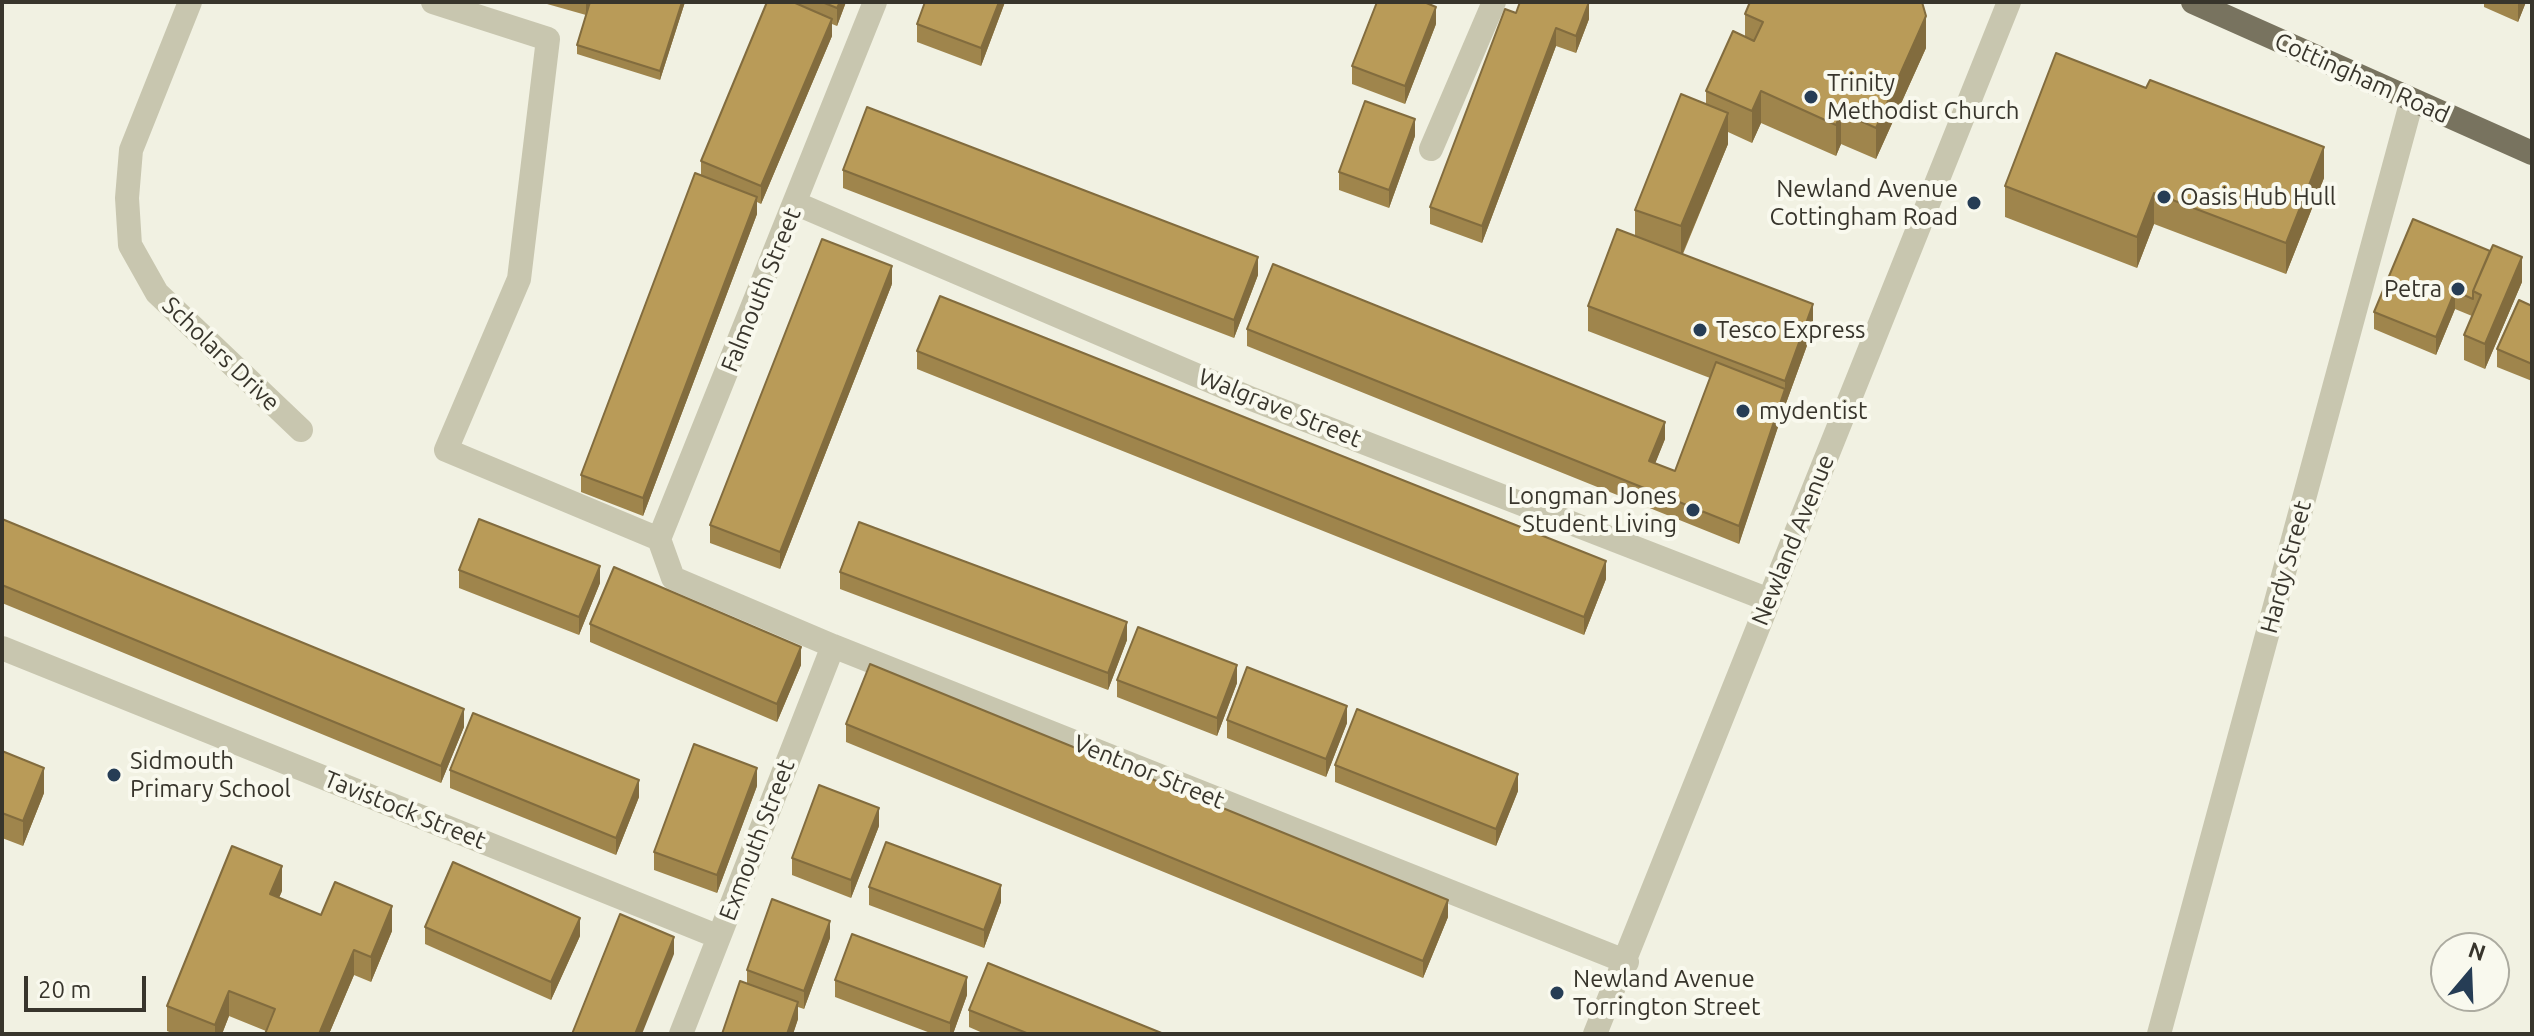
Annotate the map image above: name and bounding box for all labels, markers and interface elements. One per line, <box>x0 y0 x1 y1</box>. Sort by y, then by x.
street label: Cottingham Road <box>2270 27 2454 129</box>
place label: Trinity Methodist Church <box>1827 69 2020 125</box>
marker: Trinity Methodist Church <box>1802 88 1820 106</box>
place label: Newland Avenue Cottingham Road <box>1770 175 1958 231</box>
place label: Oasis Hub Hull <box>2180 183 2336 211</box>
marker: Oasis Hub Hull <box>2155 188 2173 206</box>
marker: Newland Avenue Cottingham Road <box>1965 194 1983 212</box>
street label: Falmouth Street <box>715 204 807 376</box>
place label: Petra <box>2384 275 2442 303</box>
marker: Petra <box>2449 280 2467 298</box>
street label: Scholars Drive <box>156 291 286 417</box>
place label: Tesco Express <box>1716 316 1865 344</box>
marker: Tesco Express <box>1691 321 1709 339</box>
street label: Walgrave Street <box>1194 362 1366 454</box>
place label: mydentist <box>1759 397 1867 425</box>
marker: mydentist <box>1734 402 1752 420</box>
street label: Newland Avenue <box>1746 450 1840 630</box>
place label: Longman Jones Student Living <box>1508 482 1677 538</box>
street label: Hardy Street <box>2254 497 2318 637</box>
marker: Longman Jones Student Living <box>1684 501 1702 519</box>
street label: Ventnor Street <box>1069 729 1229 815</box>
place label: Sidmouth Primary School <box>130 747 291 803</box>
street label: Exmouth Street <box>713 756 801 924</box>
street label: Tavistock Street <box>320 764 490 856</box>
marker: Sidmouth Primary School <box>105 766 123 784</box>
north arrow <box>2430 932 2510 1012</box>
text: N <box>2465 936 2489 965</box>
scale bar <box>28 960 150 1010</box>
place label: Newland Avenue Torrington Street <box>1573 965 1760 1021</box>
text: 20 m <box>38 976 91 1003</box>
marker: Newland Avenue Torrington Street <box>1548 984 1566 1002</box>

